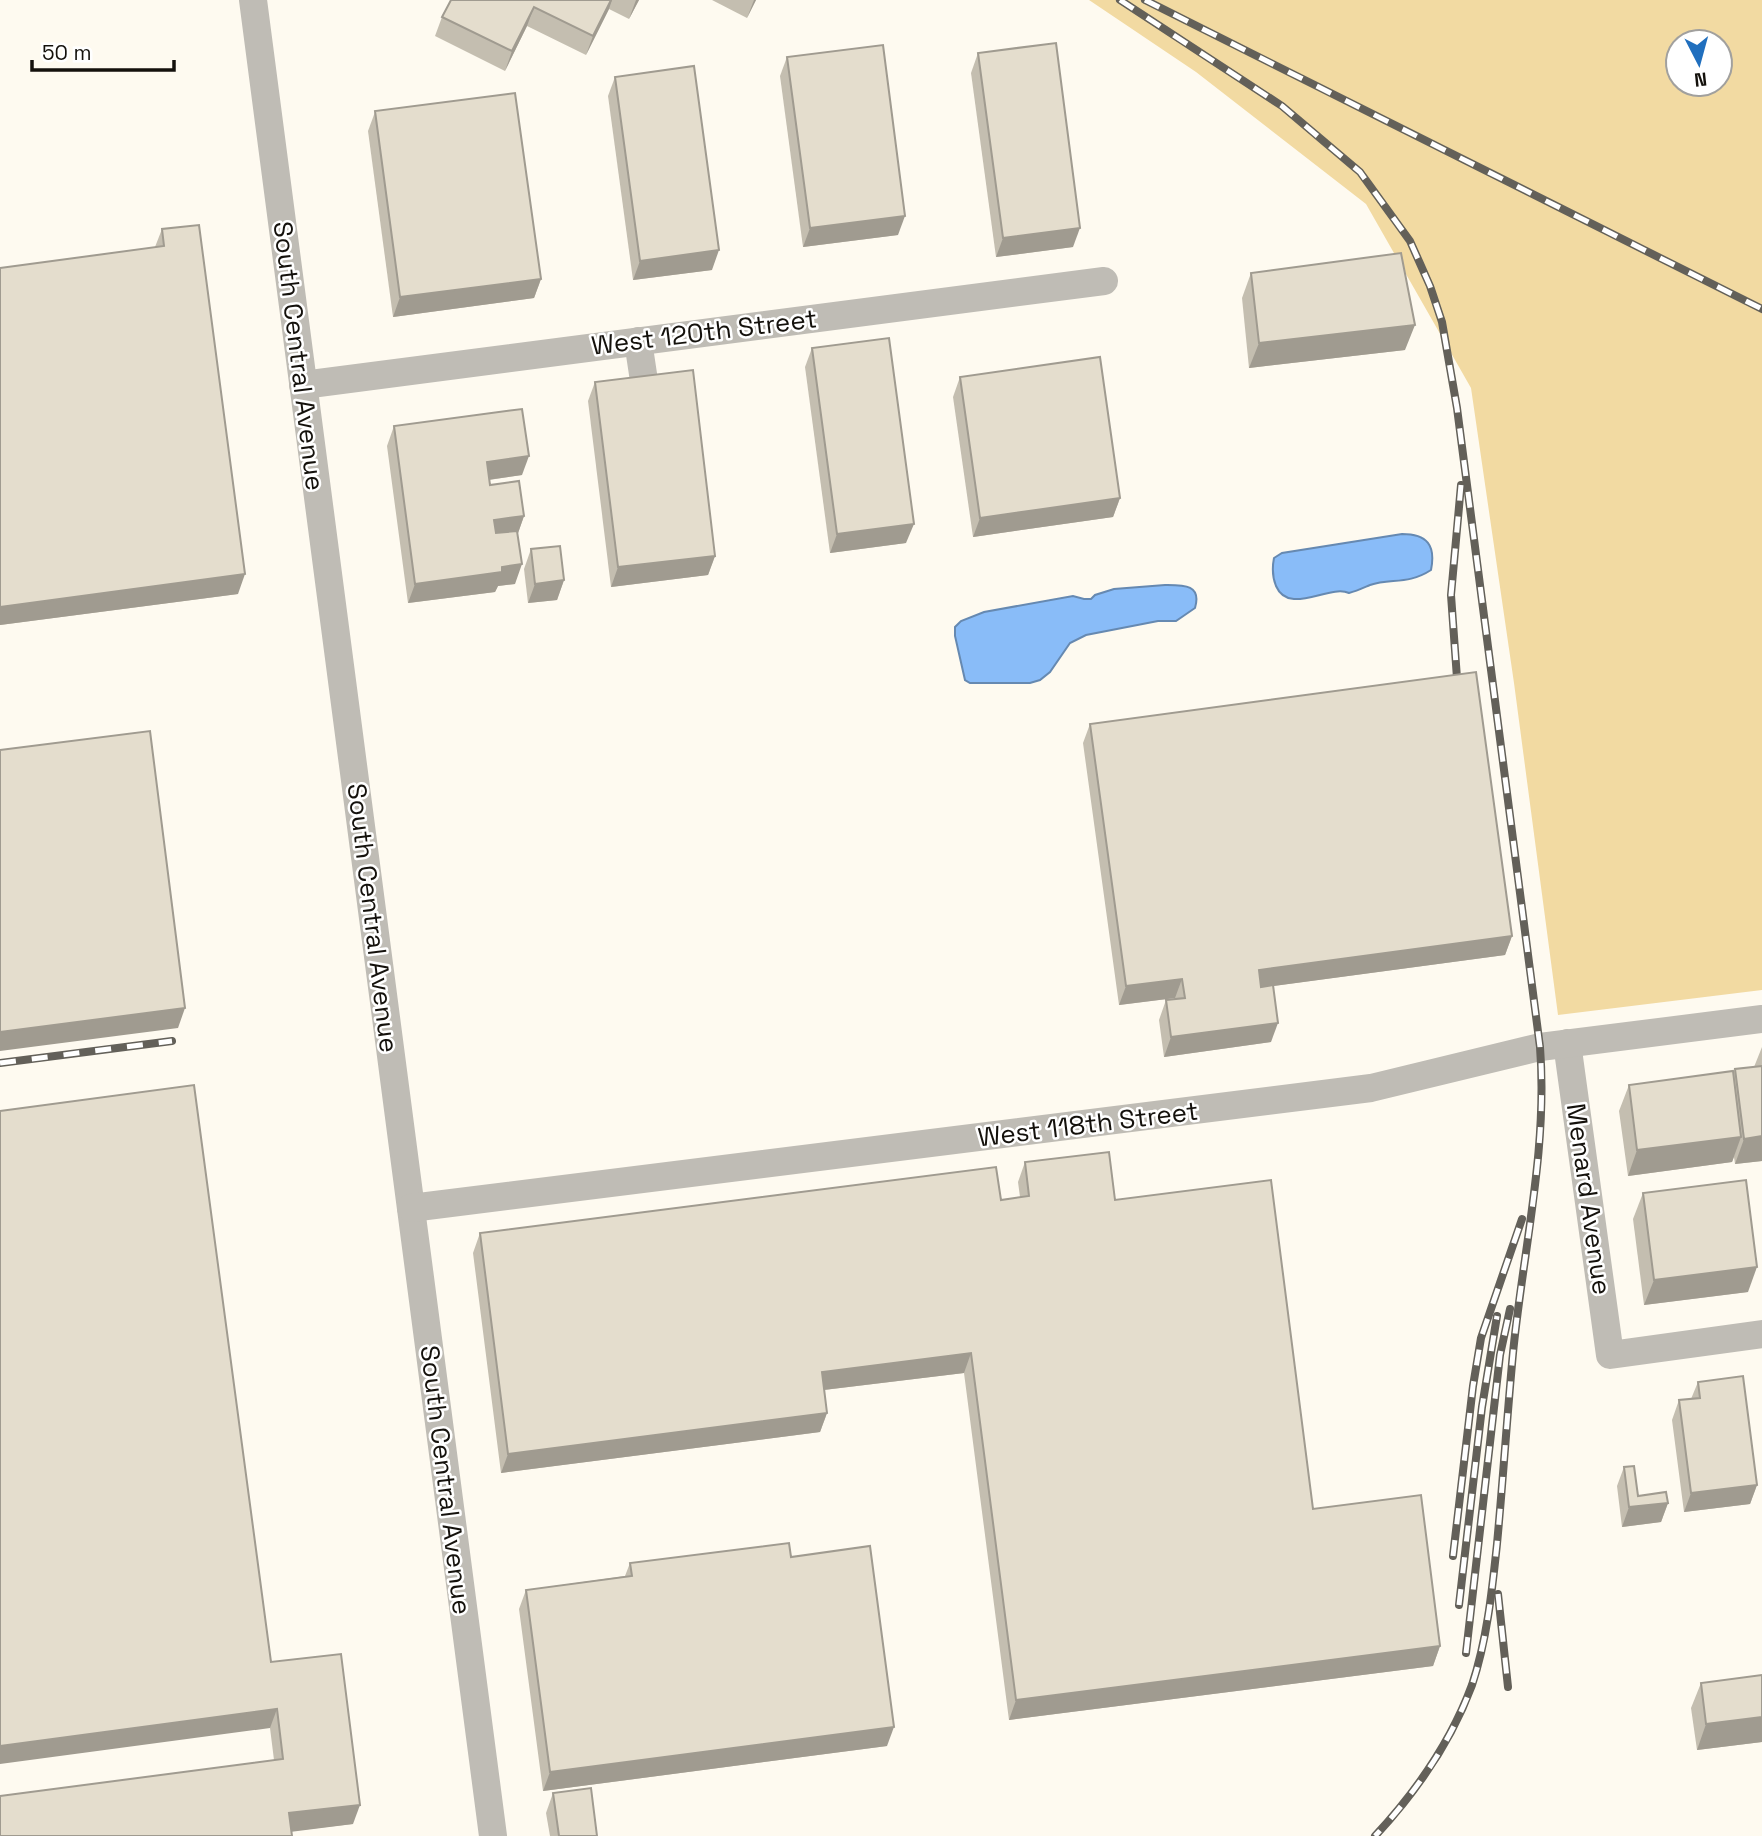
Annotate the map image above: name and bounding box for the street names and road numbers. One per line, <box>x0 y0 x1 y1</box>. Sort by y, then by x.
street label: South Central Avenue <box>266 219 332 493</box>
street label: West 120th Street <box>589 301 819 363</box>
street label: South Central Avenue <box>340 781 406 1055</box>
street label: West 118th Street <box>976 1094 1200 1154</box>
street label: Menard Avenue <box>1559 1101 1619 1297</box>
street label: South Central Avenue <box>413 1343 479 1617</box>

